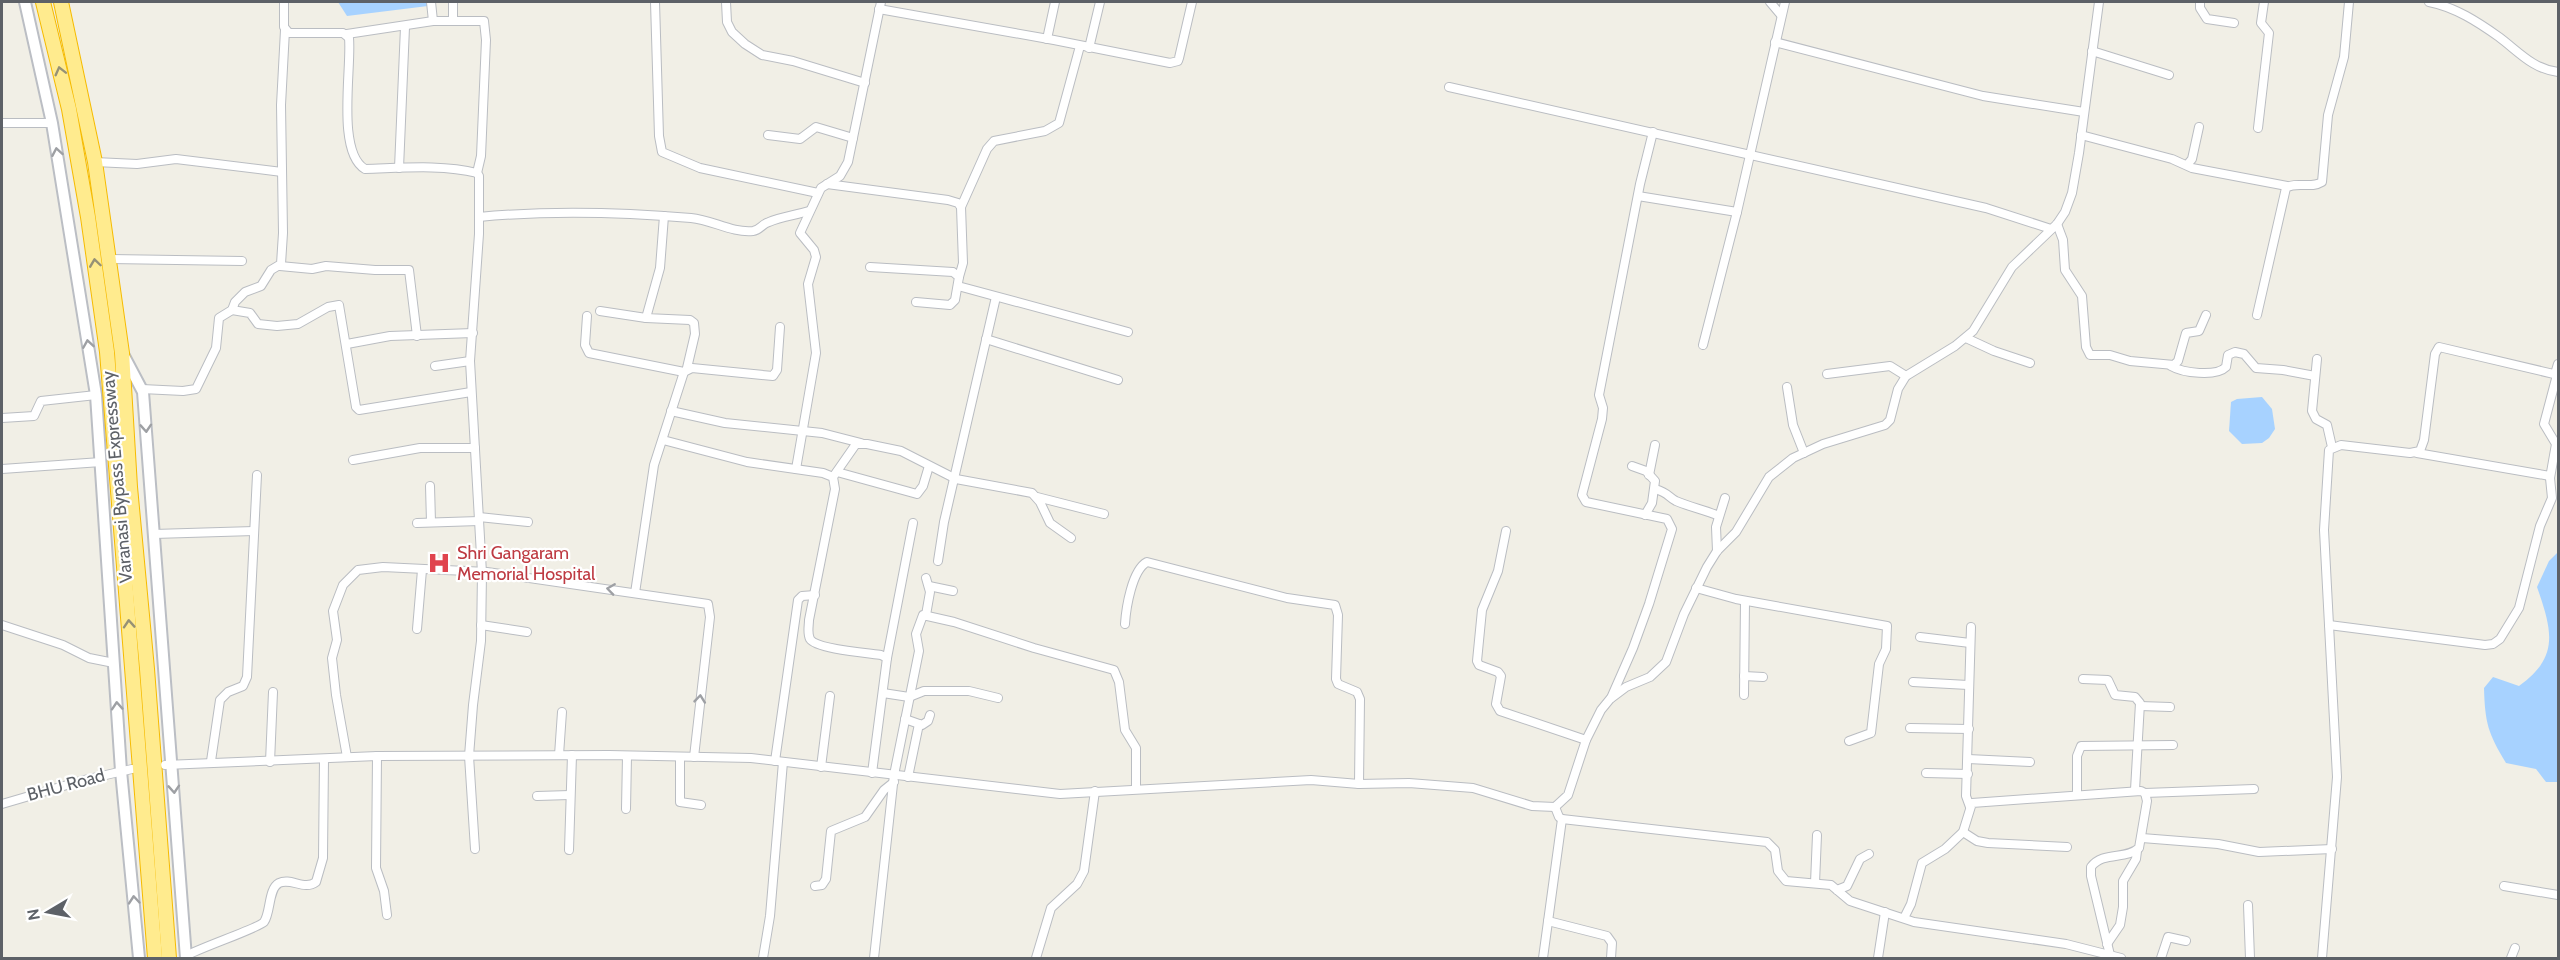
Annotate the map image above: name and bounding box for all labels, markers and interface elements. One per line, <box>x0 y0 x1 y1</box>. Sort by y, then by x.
one-way arrow <box>54 67 67 77</box>
one-way arrow <box>52 147 64 156</box>
one-way arrow <box>89 259 101 268</box>
one-way arrow <box>82 340 95 350</box>
street label: Varanasi Bypass Expressway <box>97 370 137 584</box>
one-way arrow <box>139 423 152 432</box>
place label: Shri Gangaram Memorial Hospital <box>457 542 596 585</box>
hospital icon: Shri Gangaram Memorial Hospital <box>426 550 452 576</box>
one-way arrow <box>606 584 615 596</box>
one-way arrow <box>123 620 136 629</box>
one-way arrow <box>693 695 706 704</box>
one-way arrow <box>111 701 124 711</box>
street label: BHU Road <box>25 764 107 806</box>
one-way arrow <box>167 785 180 794</box>
north arrow <box>18 882 78 942</box>
one-way arrow <box>128 896 141 905</box>
text: N <box>23 907 44 922</box>

